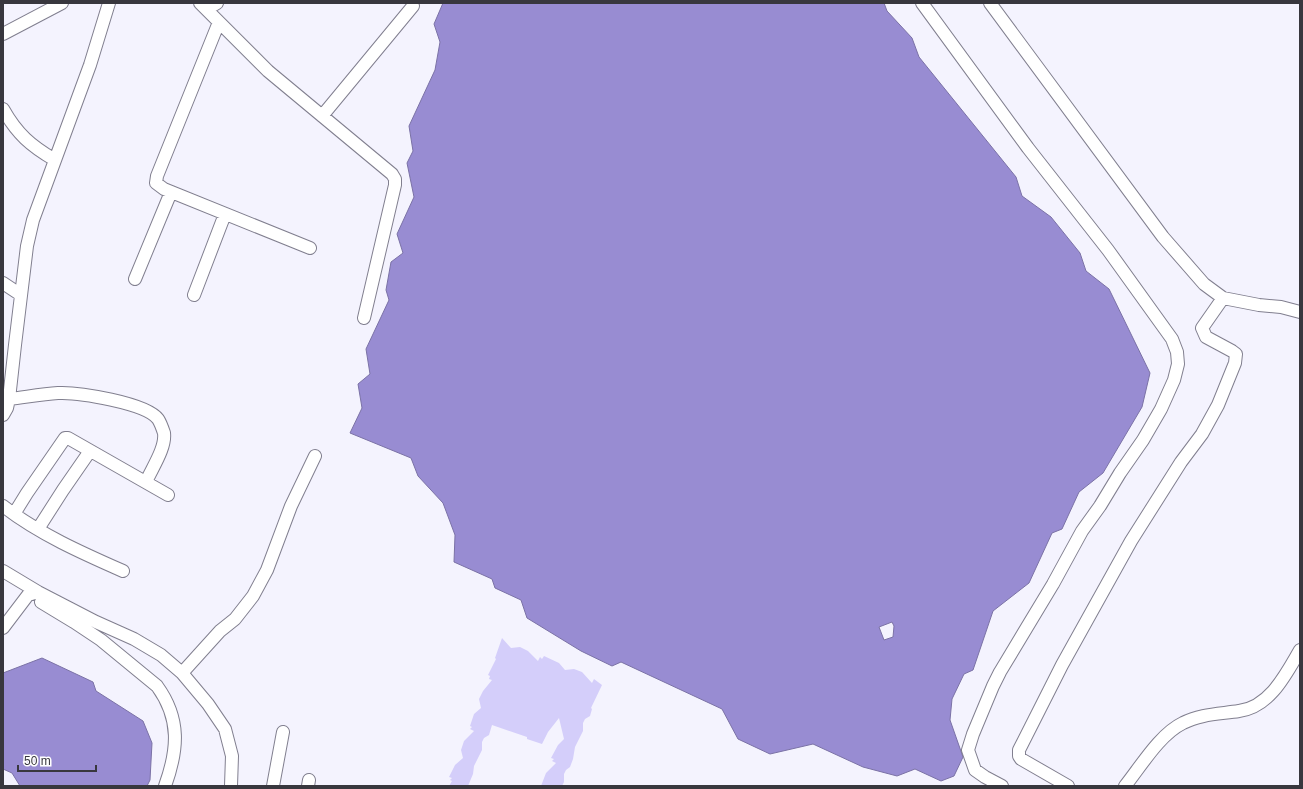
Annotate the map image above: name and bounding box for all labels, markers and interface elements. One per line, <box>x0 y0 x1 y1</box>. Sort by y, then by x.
scale bar <box>18 747 96 773</box>
text: 50 m <box>24 754 51 768</box>

